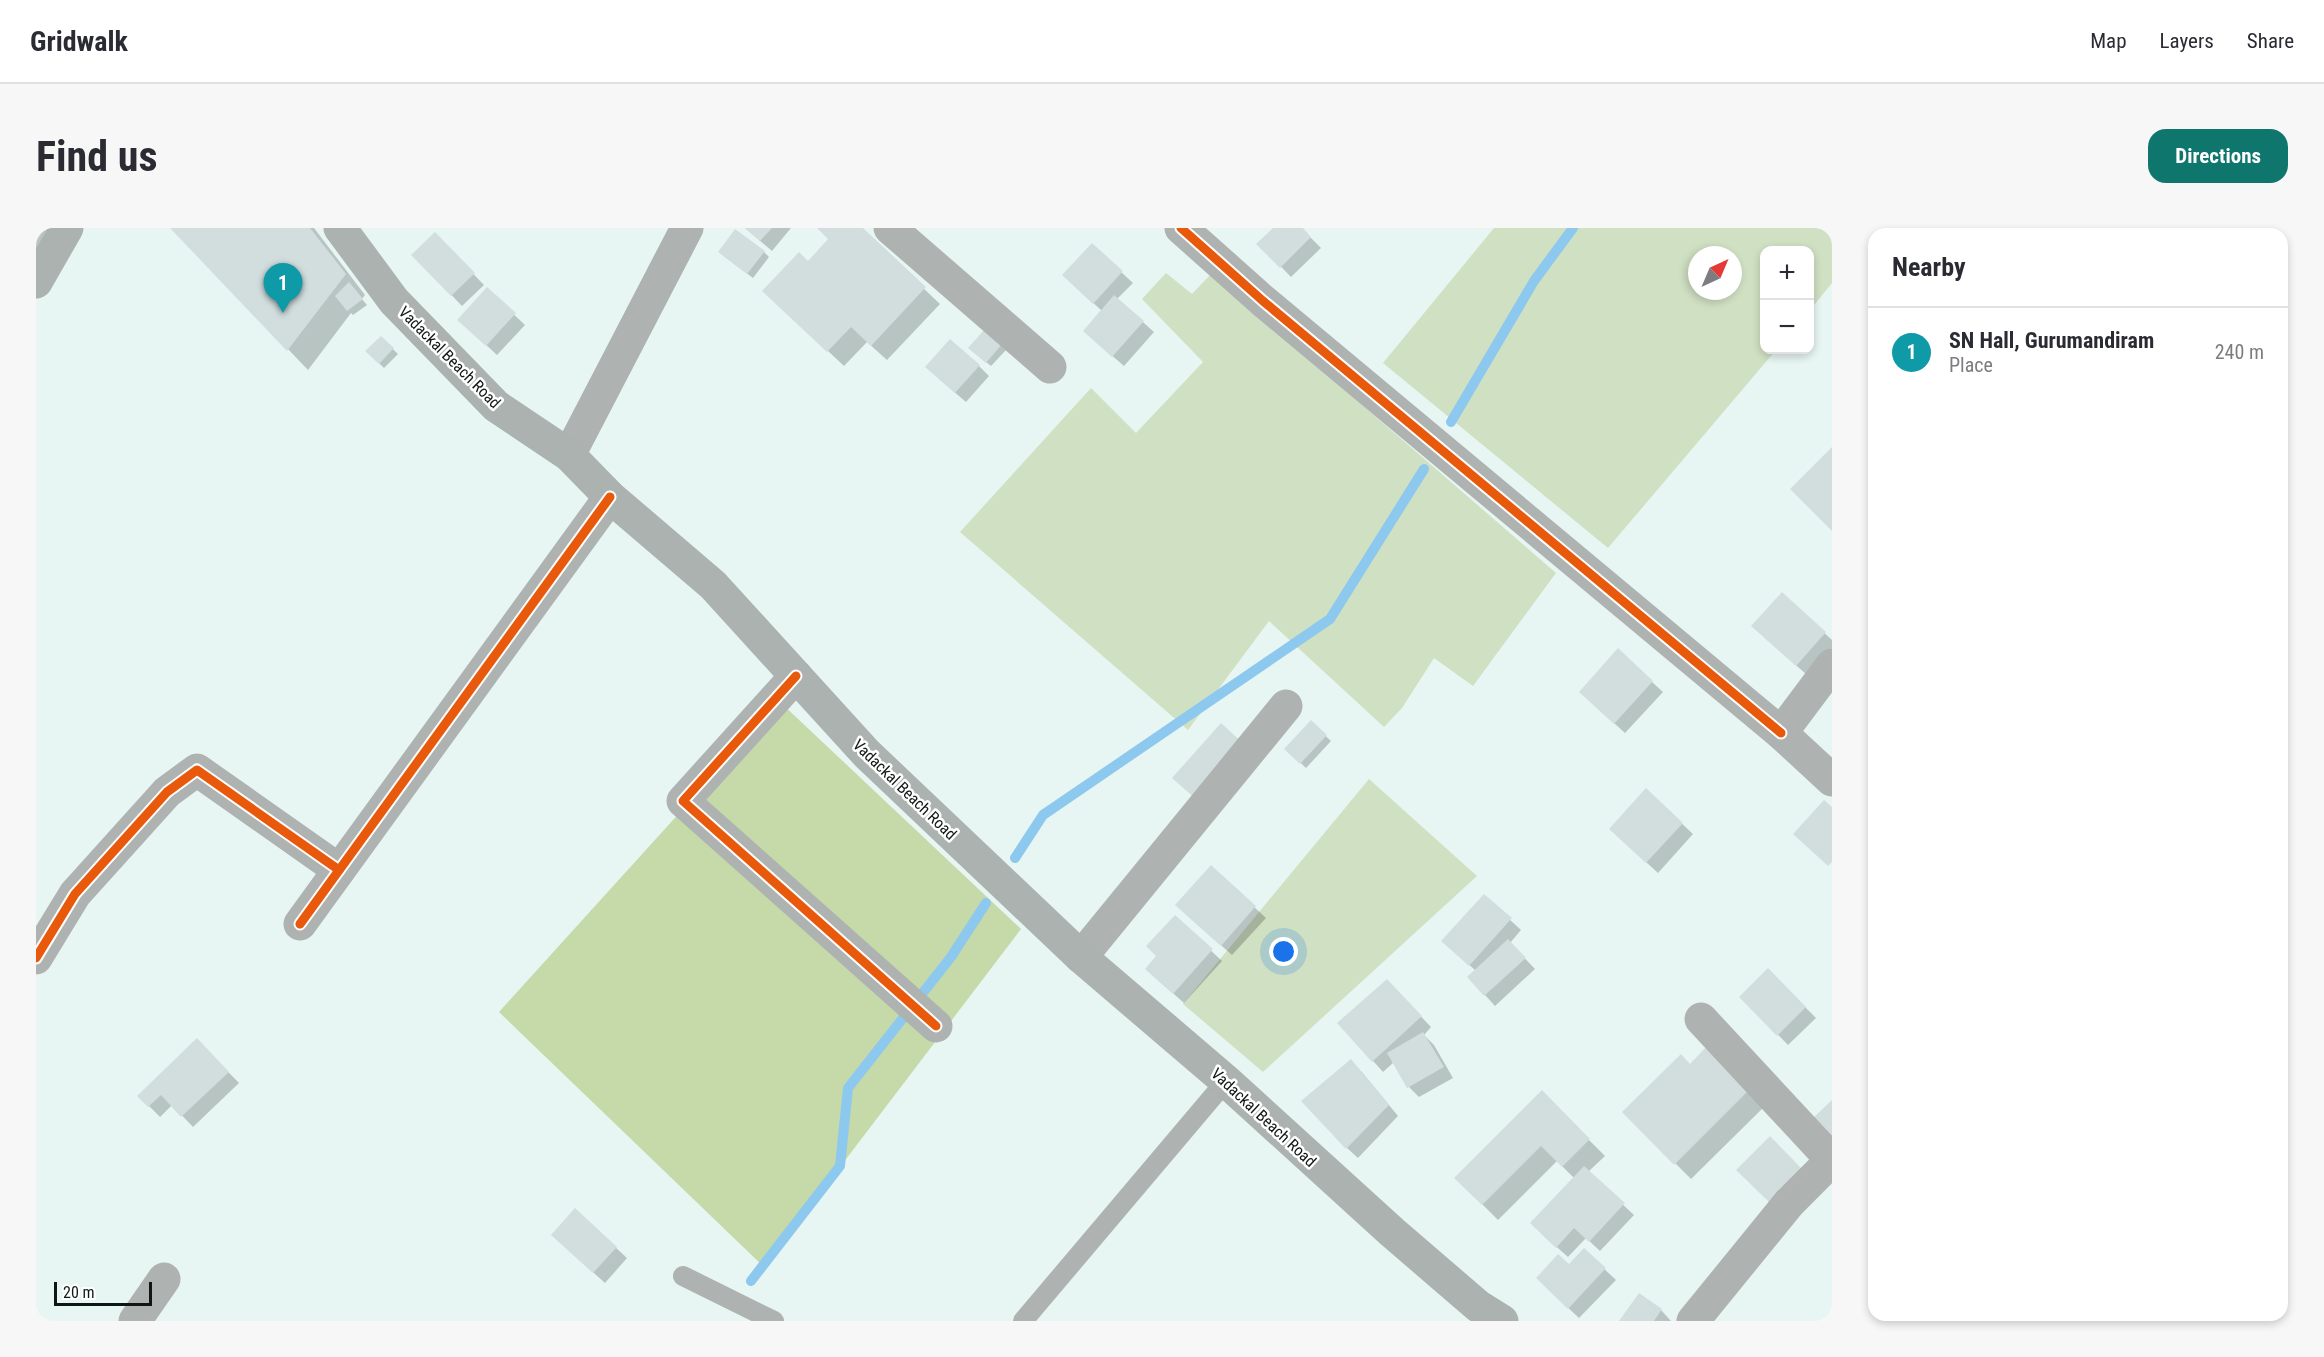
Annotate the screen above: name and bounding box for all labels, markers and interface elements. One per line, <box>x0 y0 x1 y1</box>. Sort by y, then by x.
text: Gridwalk <box>30 25 128 58</box>
text: Map <box>2090 29 2127 53</box>
text: Layers <box>2160 29 2214 53</box>
text: Share <box>2247 29 2294 53</box>
button: Directions <box>2148 129 2288 183</box>
text: Find us <box>36 132 157 181</box>
north arrow <box>1688 246 1742 300</box>
map controls <box>1760 246 1814 354</box>
button: + <box>1760 246 1814 300</box>
text: Nearby <box>1892 252 1966 282</box>
pin: 1 <box>264 264 302 313</box>
button: − <box>1760 300 1814 354</box>
street label: Vadackal Beach Road <box>395 302 505 412</box>
text: SN Hall, Gurumandiram <box>1949 328 2154 353</box>
text: 1 <box>1906 340 1917 364</box>
text: 240 m <box>2215 340 2264 364</box>
text: Place <box>1949 353 1993 377</box>
street label: Vadackal Beach Road <box>849 735 960 844</box>
your location <box>1269 937 1298 966</box>
street label: Vadackal Beach Road <box>1207 1064 1320 1171</box>
scale bar <box>54 1279 152 1306</box>
text: 20 m <box>63 1283 95 1302</box>

